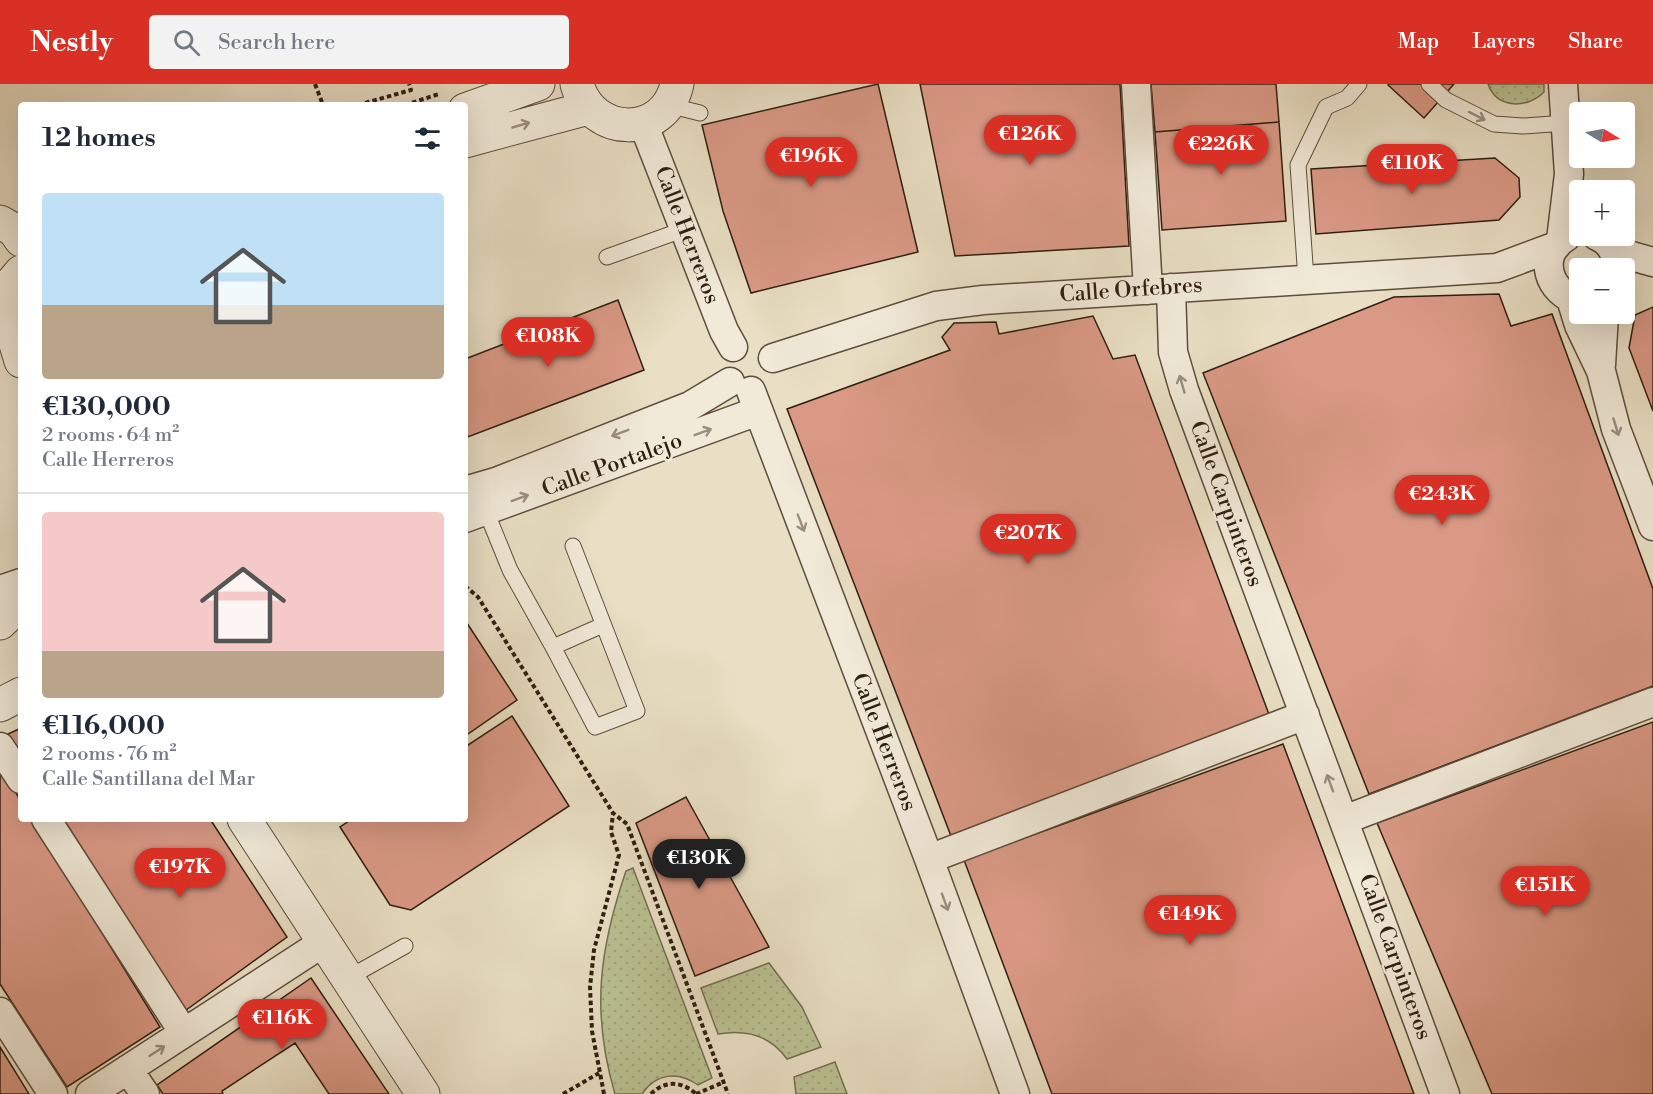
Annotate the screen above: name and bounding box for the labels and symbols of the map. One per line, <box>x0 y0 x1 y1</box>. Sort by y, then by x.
north arrow <box>1569 102 1635 168</box>
one-way arrow <box>1468 111 1486 122</box>
pin: €126K <box>988 115 1072 166</box>
one-way arrow <box>511 118 530 130</box>
pin: €226K <box>1179 125 1263 176</box>
pin: €196K <box>769 137 853 188</box>
pin: €110K <box>1370 144 1454 195</box>
street label: Calle Herreros <box>648 162 726 308</box>
street label: Calle Orfebres <box>1059 272 1203 308</box>
pin: €108K <box>506 317 590 368</box>
one-way arrow <box>1176 375 1187 394</box>
street label: Calle Carpinteros <box>1183 417 1269 591</box>
one-way arrow <box>1611 417 1622 436</box>
one-way arrow <box>693 425 712 436</box>
street label: Calle Portalejo <box>538 427 686 503</box>
one-way arrow <box>612 429 630 440</box>
pin: €243K <box>1400 475 1484 526</box>
one-way arrow <box>510 492 529 503</box>
one-way arrow <box>796 513 807 532</box>
pin: €207K <box>986 514 1070 565</box>
street label: Calle Herreros <box>845 669 923 815</box>
one-way arrow <box>1324 774 1335 793</box>
pin: €130K <box>657 839 741 890</box>
pin: €197K <box>138 848 222 899</box>
pin: €151K <box>1503 866 1587 917</box>
street label: Calle Carpinteros <box>1352 870 1438 1044</box>
one-way arrow <box>940 892 951 911</box>
pin: €149K <box>1148 895 1232 946</box>
pin: €116K <box>240 999 324 1050</box>
one-way arrow <box>148 1044 165 1057</box>

